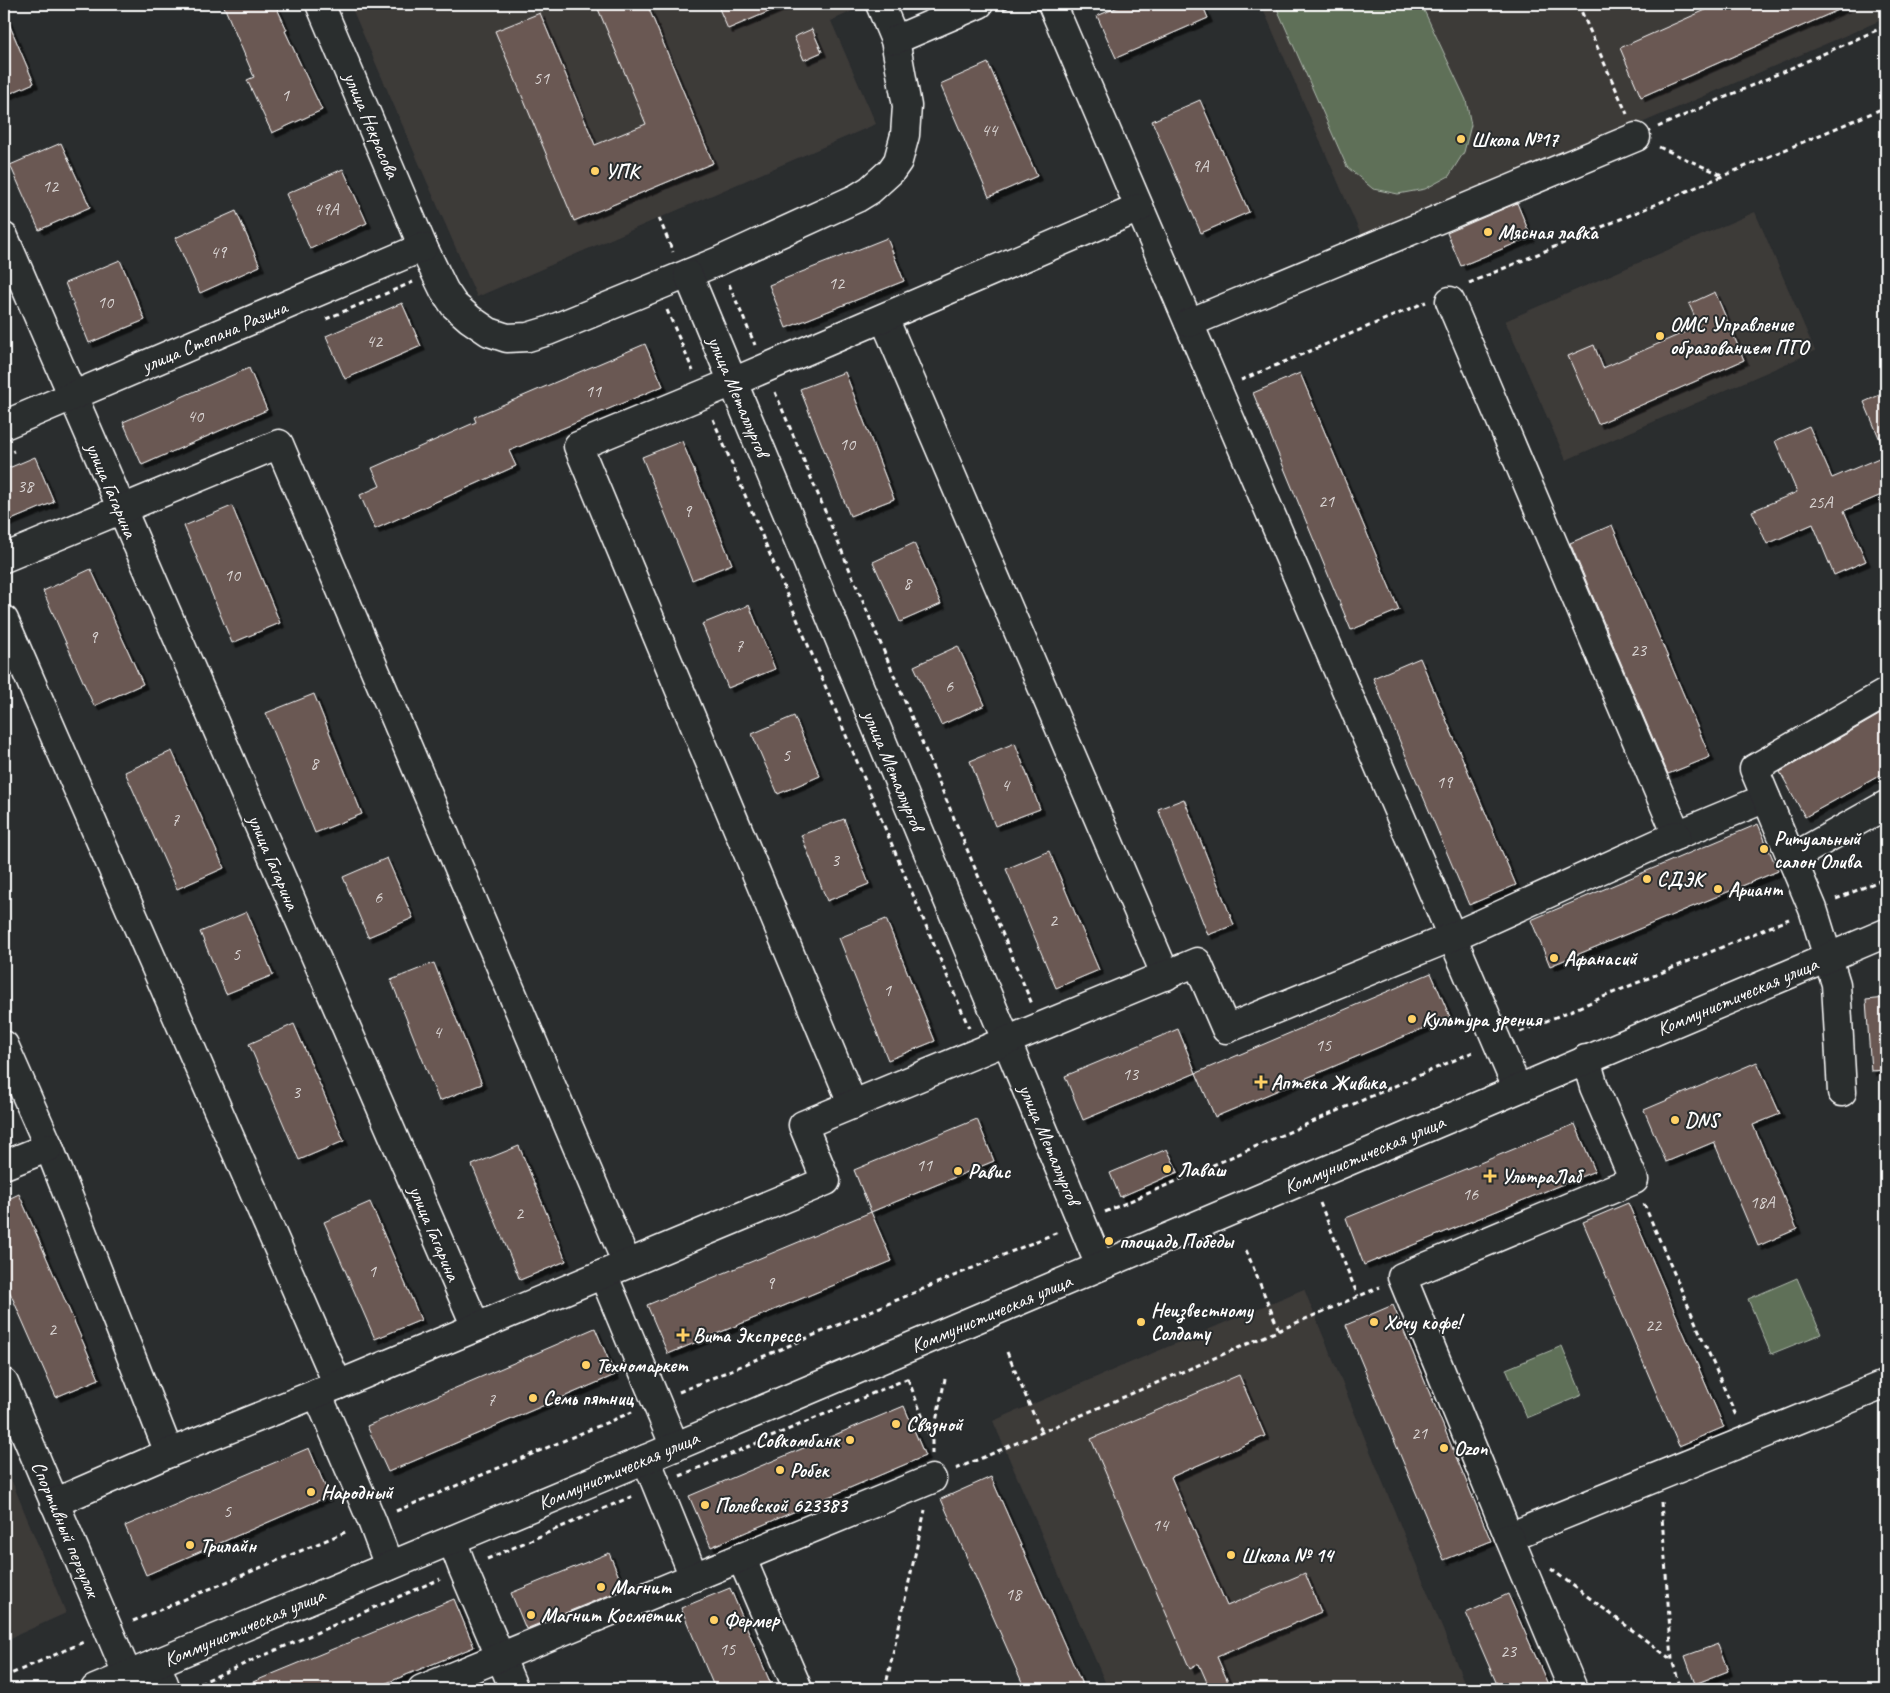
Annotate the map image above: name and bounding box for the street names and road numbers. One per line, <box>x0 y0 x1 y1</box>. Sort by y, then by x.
street label: улица Некрасова <box>338 67 406 183</box>
street label: улица Степана Разина <box>137 294 292 379</box>
street label: улица Металлургов <box>702 331 776 463</box>
street label: улица Гагарина <box>80 438 143 543</box>
street label: улица Металлургов <box>857 705 931 837</box>
street label: улица Гагарина <box>242 810 305 915</box>
street label: Коммунистическая улица <box>1653 951 1822 1042</box>
street label: улица Металлургов <box>1013 1079 1087 1211</box>
street label: Коммунистическая улица <box>1280 1109 1449 1200</box>
street label: улица Гагарина <box>403 1181 466 1286</box>
street label: Коммунистическая улица <box>907 1268 1076 1359</box>
street label: Коммунистическая улица <box>534 1425 703 1516</box>
street label: Спортивный переулок <box>26 1457 106 1602</box>
street label: Коммунистическая улица <box>160 1582 329 1673</box>

